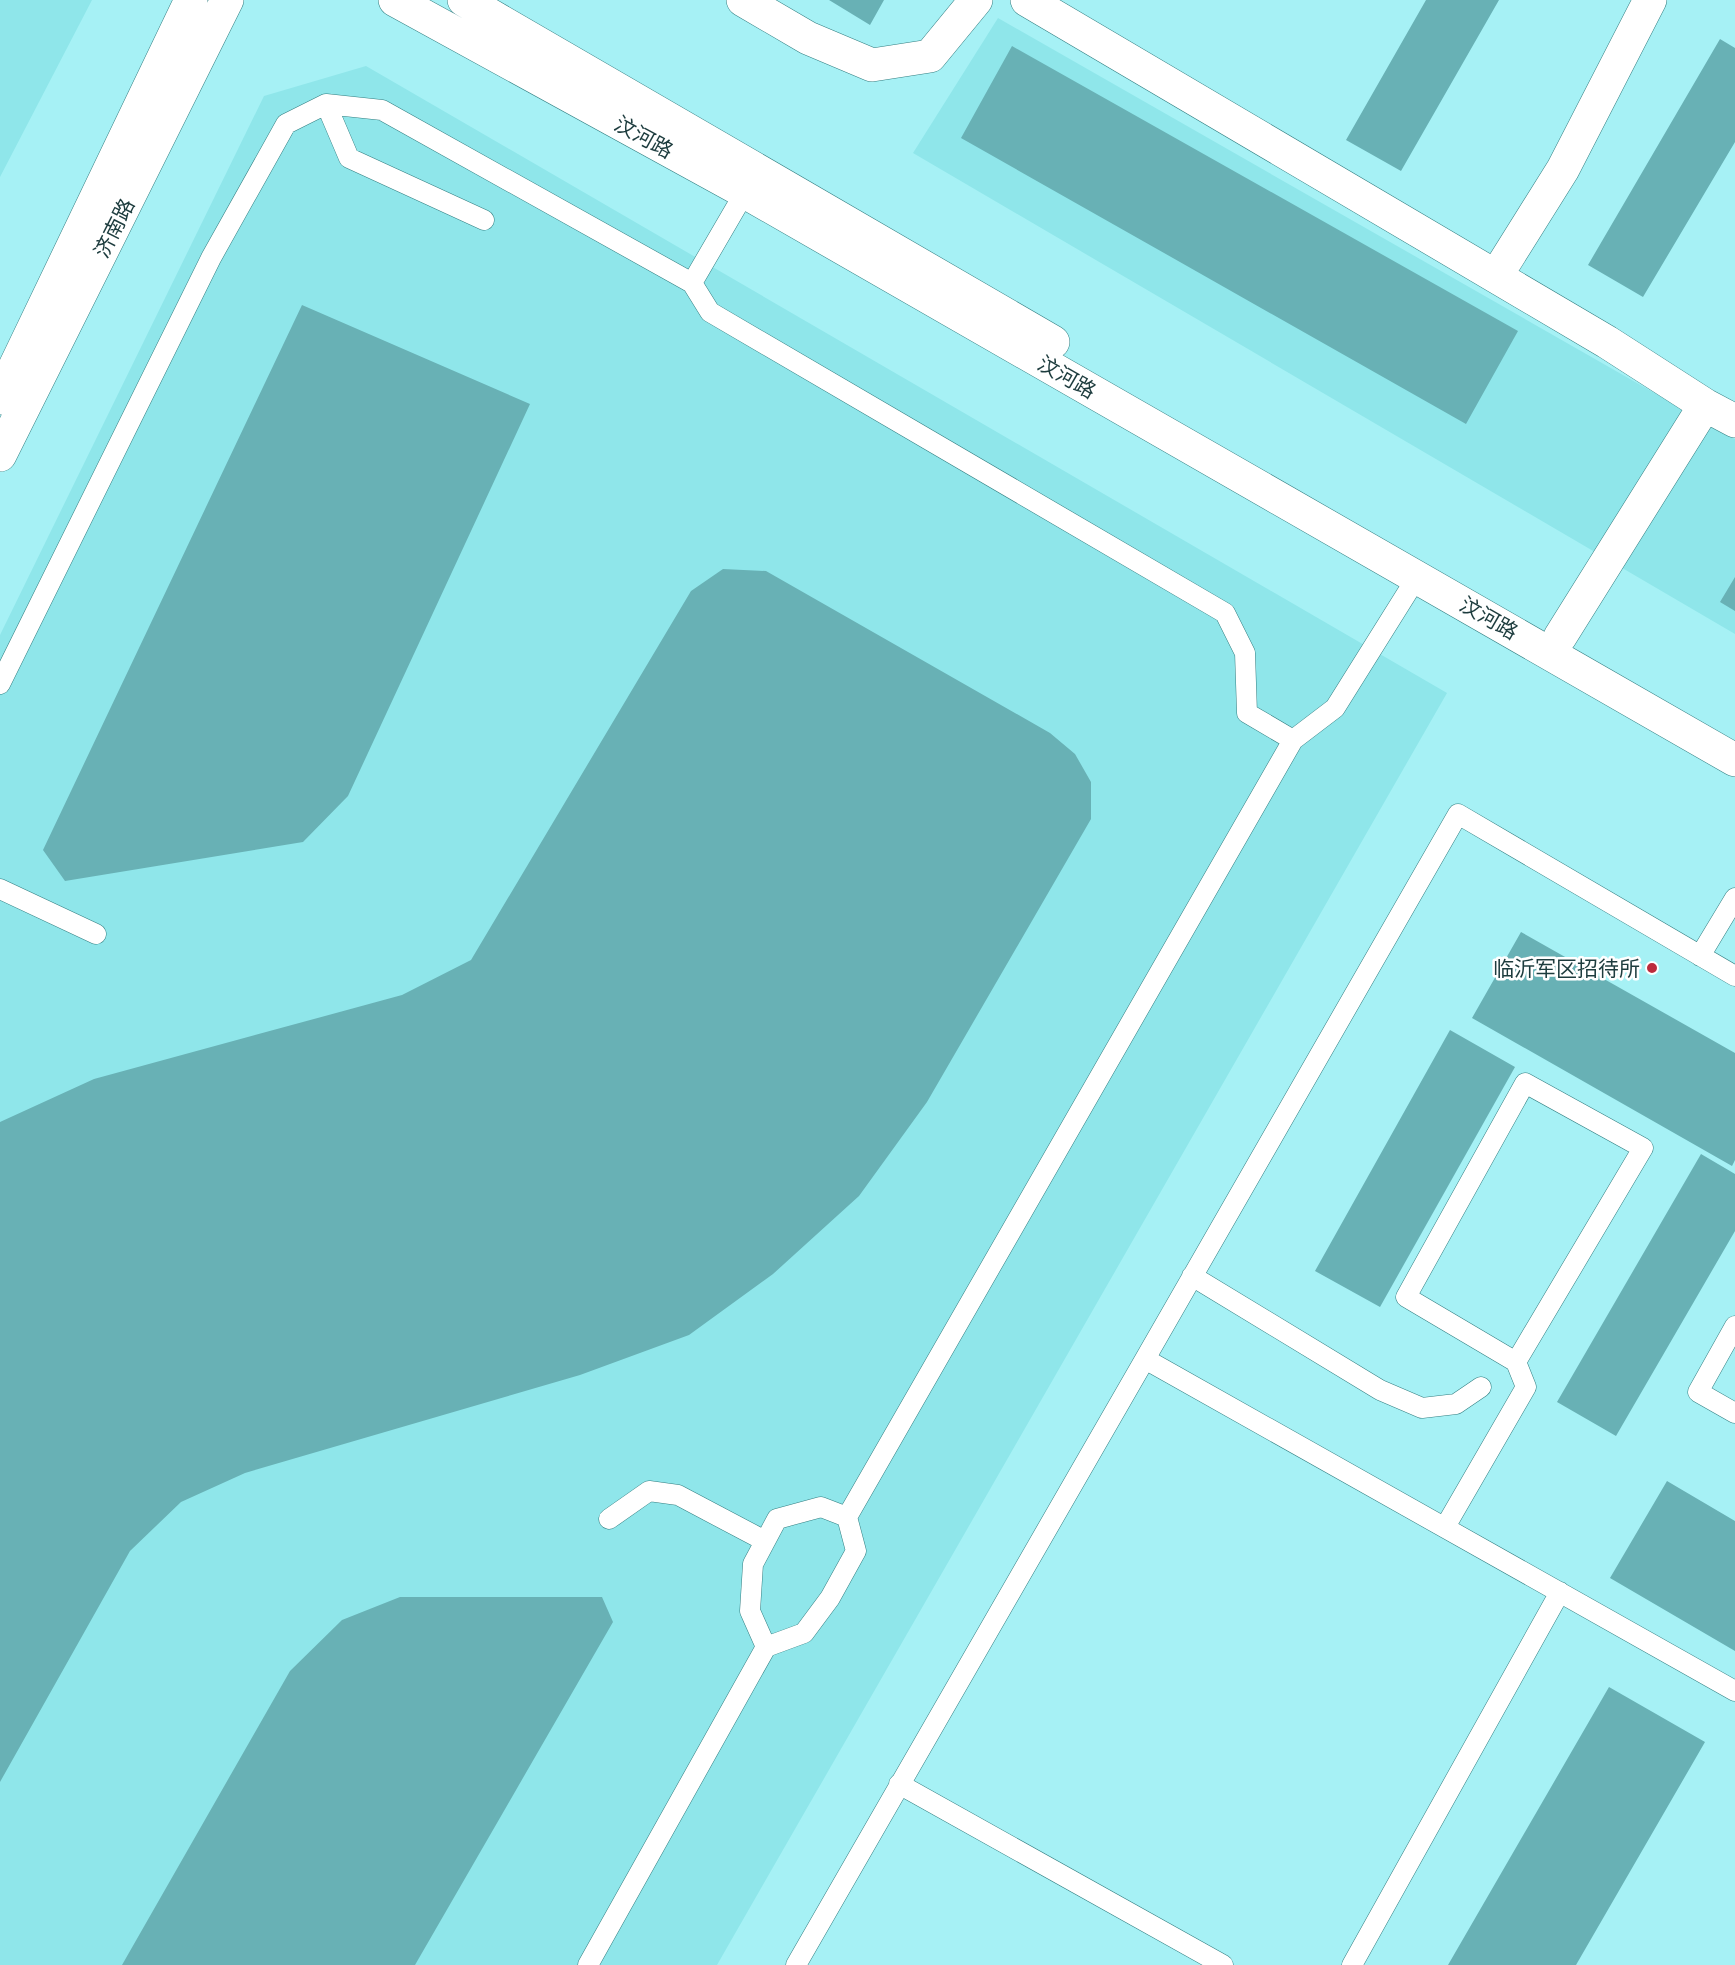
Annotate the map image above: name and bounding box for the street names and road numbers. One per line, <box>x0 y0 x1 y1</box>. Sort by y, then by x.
street label: 汶河路 <box>610 111 678 163</box>
street label: 济南路 <box>89 194 139 262</box>
street label: 汶河路 <box>1033 350 1101 404</box>
street label: 汶河路 <box>1455 591 1523 645</box>

